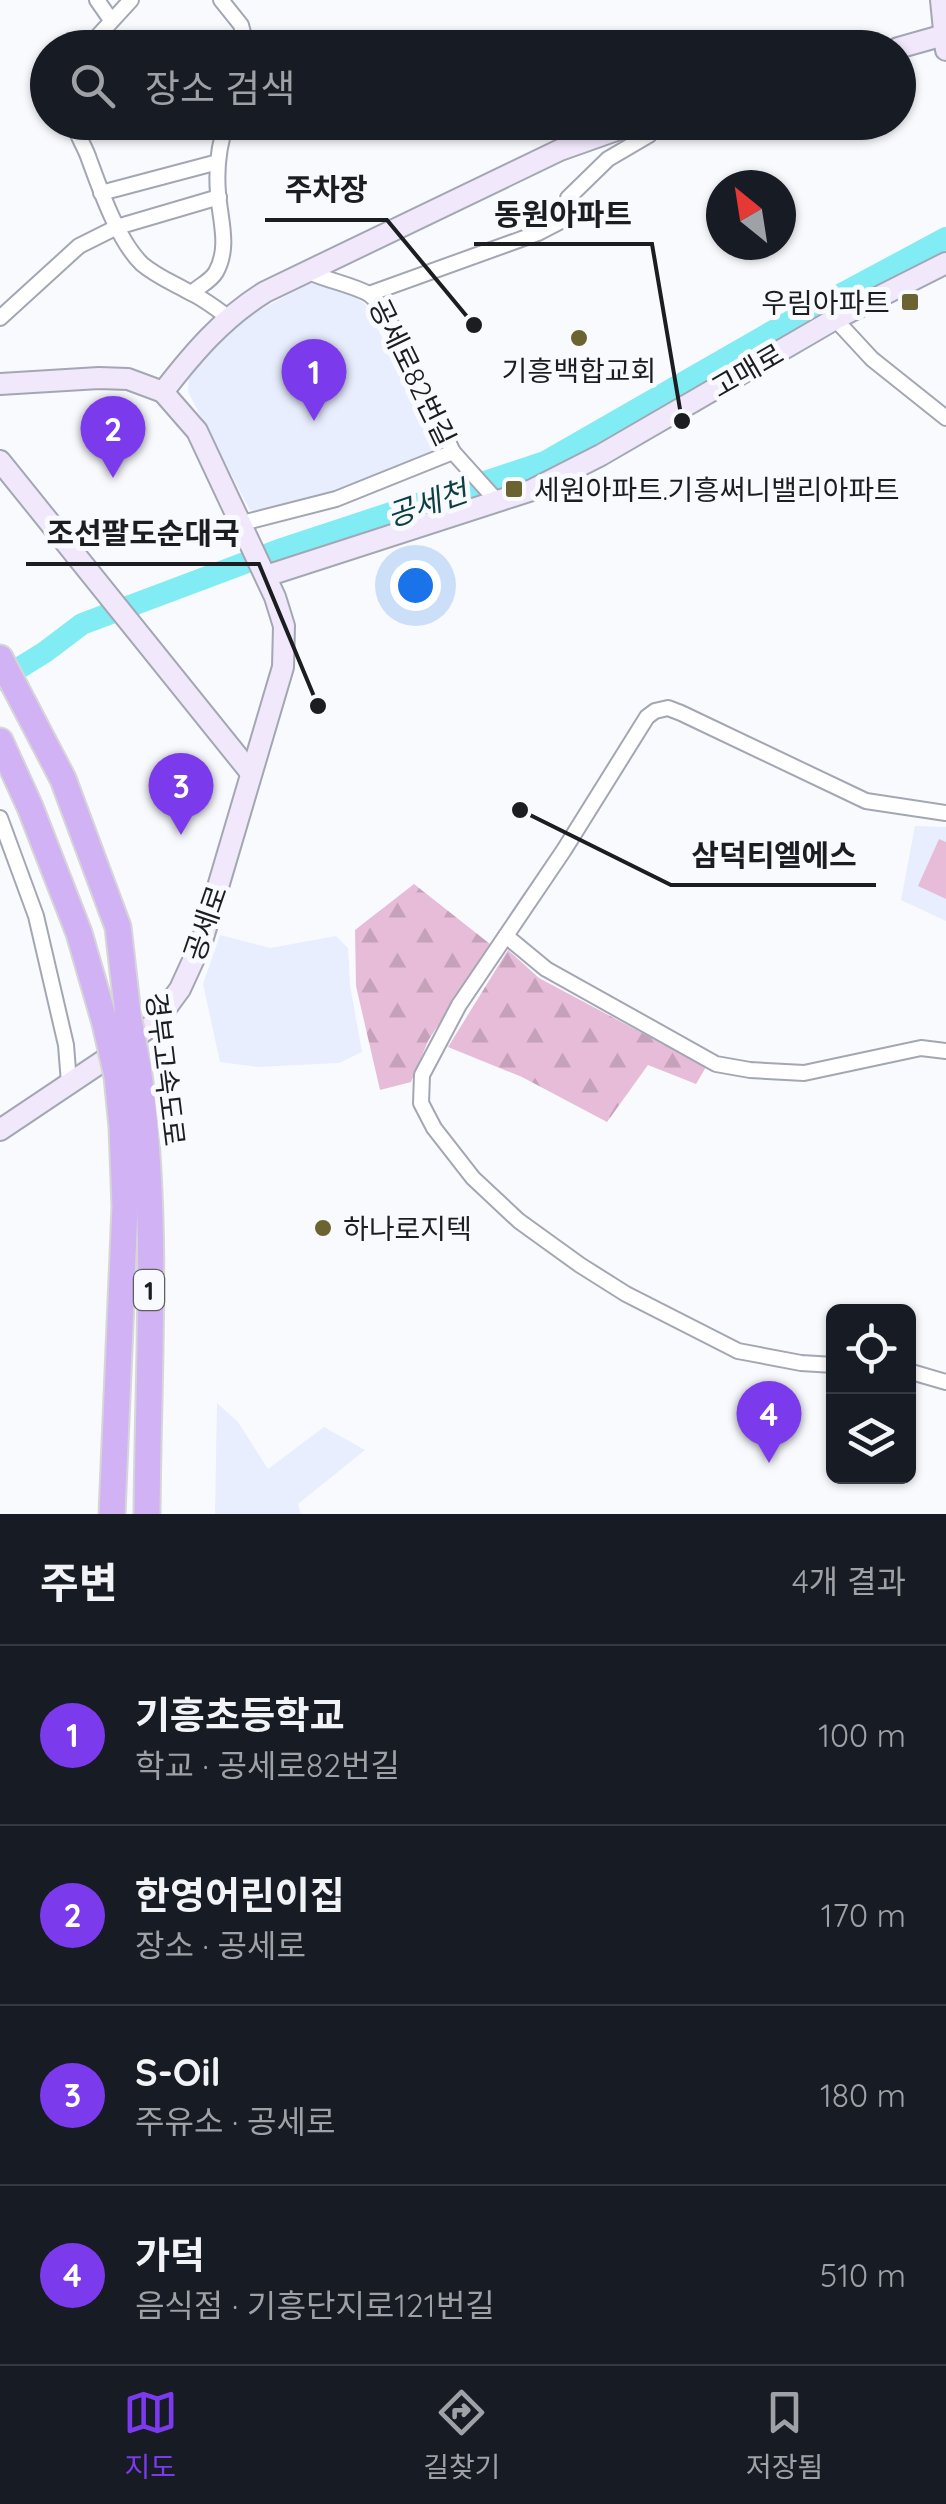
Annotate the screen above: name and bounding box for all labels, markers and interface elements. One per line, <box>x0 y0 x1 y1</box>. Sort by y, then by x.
search box <box>30 30 916 140</box>
icon: search <box>65 58 120 113</box>
text: 장소 검색 <box>145 64 295 112</box>
callout: 주차장 <box>265 160 387 220</box>
text: 주차장 <box>285 170 368 208</box>
north arrow <box>706 170 796 260</box>
callout: 동원아파트 <box>474 184 652 244</box>
text: 동원아파트 <box>494 195 632 233</box>
place label: 우림아파트 <box>761 285 890 320</box>
marker: 우림아파트 <box>899 291 921 313</box>
street label: 공세로82번길 <box>362 293 464 451</box>
marker: 기흥백합교회 <box>568 327 590 349</box>
street label: 고매로 <box>705 336 789 404</box>
pin: 1 <box>282 338 346 421</box>
place label: 기흥백합교회 <box>502 353 656 388</box>
pin: 2 <box>80 396 146 478</box>
water label: 공세천 <box>382 470 476 534</box>
place label: 세원아파트.기흥써니밸리아파트 <box>534 472 900 507</box>
marker: 세원아파트.기흥써니밸리아파트 <box>503 478 525 500</box>
callout: 조선팔도순대국 <box>26 504 259 564</box>
text: 조선팔도순대국 <box>46 514 240 552</box>
your location <box>390 560 441 611</box>
pin: 3 <box>148 752 214 835</box>
callout: 삼덕티엘에스 <box>671 825 876 885</box>
text: 삼덕티엘에스 <box>691 836 857 874</box>
street label: 공세로 <box>176 881 234 965</box>
street label: 경부고속도로 <box>139 990 193 1148</box>
place label: 하나로지텍 <box>343 1211 472 1246</box>
marker: 하나로지텍 <box>312 1217 334 1239</box>
road number: 1 <box>134 1270 164 1310</box>
map controls <box>826 1304 916 1484</box>
button: locate <box>826 1304 916 1394</box>
pin: 4 <box>736 1380 802 1463</box>
button: layers <box>826 1394 916 1484</box>
text: 주변 <box>40 1556 117 1609</box>
text: 4개 결과 <box>792 1561 906 1601</box>
text: 기흥초등학교 <box>135 1691 345 1739</box>
text: 1 <box>66 1715 79 1755</box>
text: 100 m <box>818 1715 906 1755</box>
text: 학교 · 공세로82번길 <box>135 1745 400 1785</box>
text: 한영어린이집 <box>135 1871 345 1919</box>
text: 2 <box>63 1895 82 1935</box>
text: 170 m <box>821 1895 906 1935</box>
text: 장소 · 공세로 <box>135 1925 306 1965</box>
text: S-Oil <box>135 2048 221 2096</box>
text: 3 <box>64 2075 81 2115</box>
text: 180 m <box>820 2075 906 2115</box>
text: 주유소 · 공세로 <box>135 2101 335 2141</box>
text: 가덕 <box>135 2231 205 2279</box>
text: 4 <box>63 2255 82 2295</box>
text: 510 m <box>820 2255 906 2295</box>
text: 음식점 · 기흥단지로121번길 <box>135 2285 495 2325</box>
tab: 지도 <box>123 2385 178 2485</box>
tab: 길찾기 <box>423 2385 500 2485</box>
tab: 저장됨 <box>746 2385 823 2485</box>

